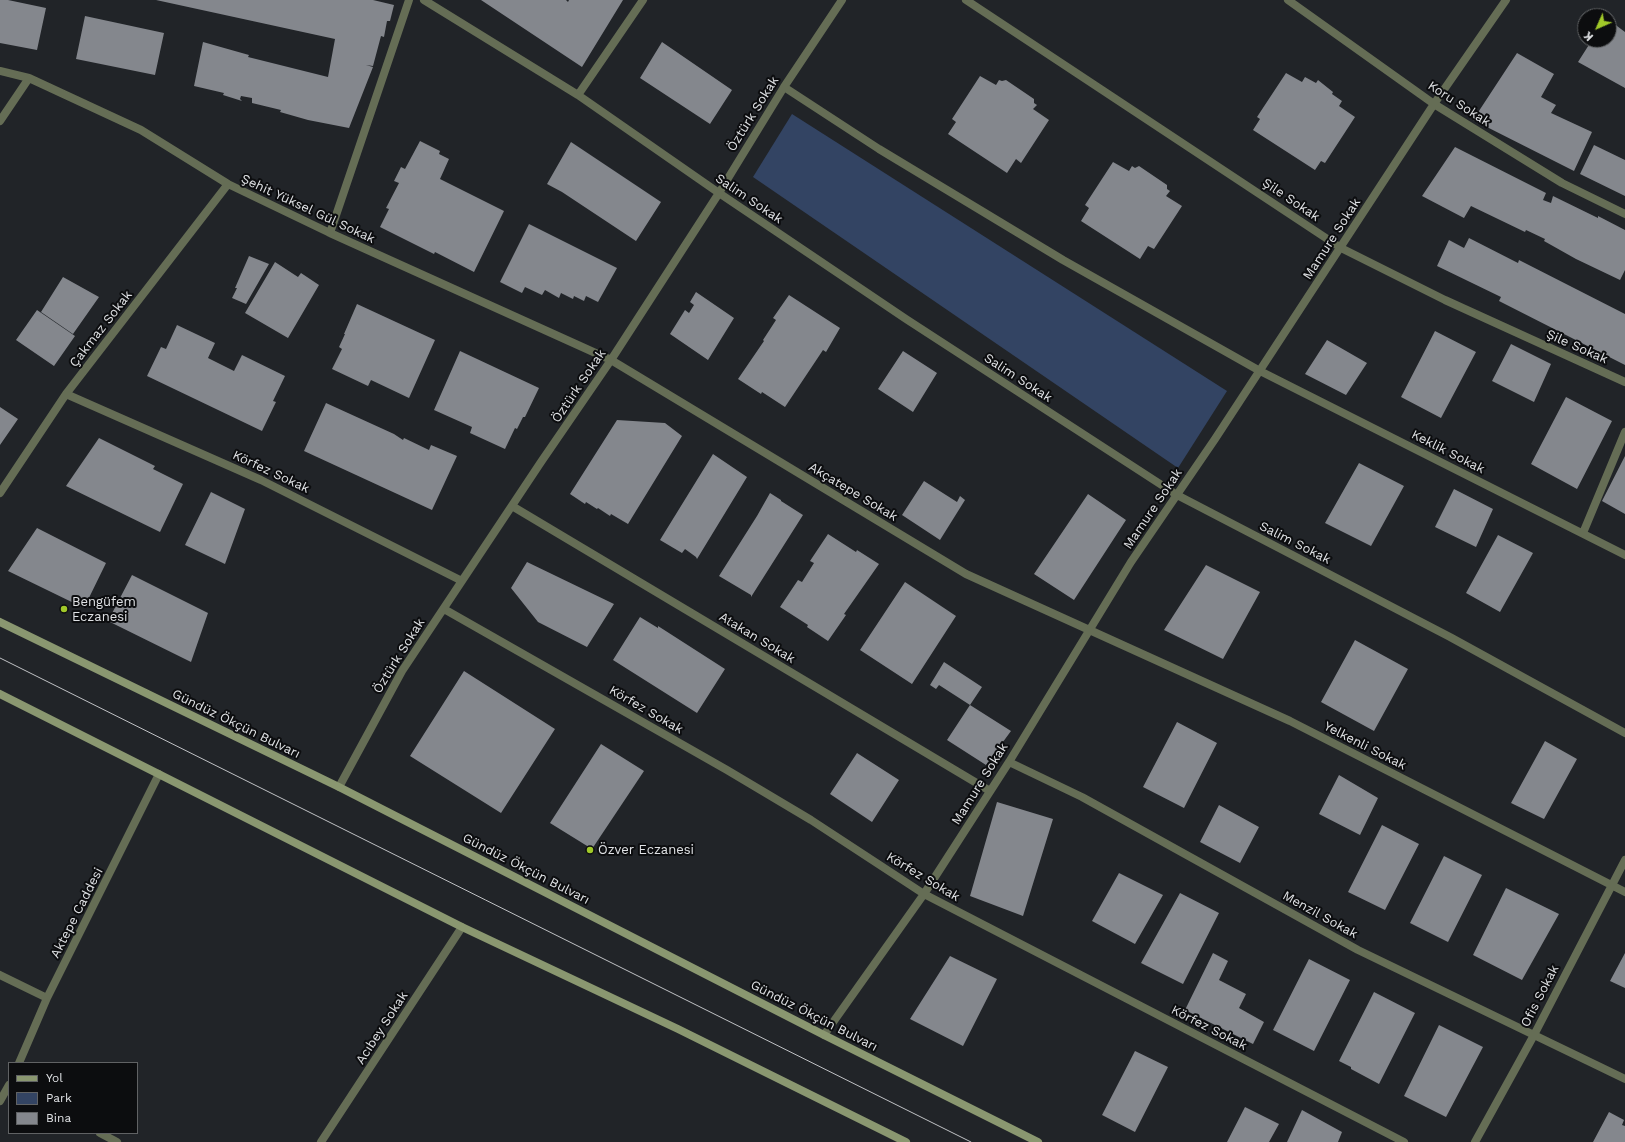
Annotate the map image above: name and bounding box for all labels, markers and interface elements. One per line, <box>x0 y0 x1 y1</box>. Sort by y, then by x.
north arrow <box>1577 8 1617 48</box>
text: K <box>1582 29 1596 43</box>
street label: Öztürk Sokak <box>724 74 782 154</box>
street label: Koru Sokak <box>1425 78 1493 130</box>
street label: Şehit Yüksel Gül Sokak <box>239 171 377 247</box>
street label: Salim Sokak <box>712 171 786 227</box>
street label: Şile Sokak <box>1259 175 1323 225</box>
street label: Mamure Sokak <box>1300 195 1364 283</box>
street label: Çakmaz Sokak <box>66 288 136 370</box>
street label: Şile Sokak <box>1544 327 1610 367</box>
street label: Öztürk Sokak <box>549 346 609 426</box>
street label: Salim Sokak <box>981 350 1055 406</box>
street label: Keklik Sokak <box>1409 427 1487 477</box>
street label: Körfez Sokak <box>230 447 312 497</box>
street label: Akçatepe Sokak <box>806 459 900 525</box>
street label: Mamure Sokak <box>1120 466 1186 552</box>
street label: Salim Sokak <box>1257 518 1333 568</box>
place label: Bengüfem Eczanesi <box>72 594 136 625</box>
marker: Bengüfem Eczanesi <box>59 604 69 614</box>
street label: Atakan Sokak <box>716 609 798 667</box>
street label: Öztürk Sokak <box>370 616 428 696</box>
street label: Körfez Sokak <box>606 682 686 738</box>
street label: Gündüz Ökçün Bulvarı <box>169 686 303 762</box>
street label: Yelkenli Sokak <box>1321 718 1409 774</box>
street label: Mamure Sokak <box>948 740 1012 828</box>
street label: Gündüz Ökçün Bulvarı <box>460 830 592 908</box>
place label: Özver Eczanesi <box>598 842 694 858</box>
marker: Özver Eczanesi <box>585 845 595 855</box>
street label: Körfez Sokak <box>883 849 963 905</box>
street label: Aktepe Caddesi <box>47 865 107 961</box>
street label: Menzil Sokak <box>1280 888 1360 942</box>
street label: Ofis Sokak <box>1518 962 1562 1030</box>
street label: Gündüz Ökçün Bulvarı <box>748 977 880 1055</box>
street label: Acıbey Sokak <box>353 989 411 1067</box>
street label: Körfez Sokak <box>1168 1002 1250 1054</box>
legend <box>8 1062 138 1134</box>
text: Yol <box>46 1071 63 1085</box>
text: Park <box>46 1091 72 1105</box>
text: Bina <box>46 1111 71 1125</box>

